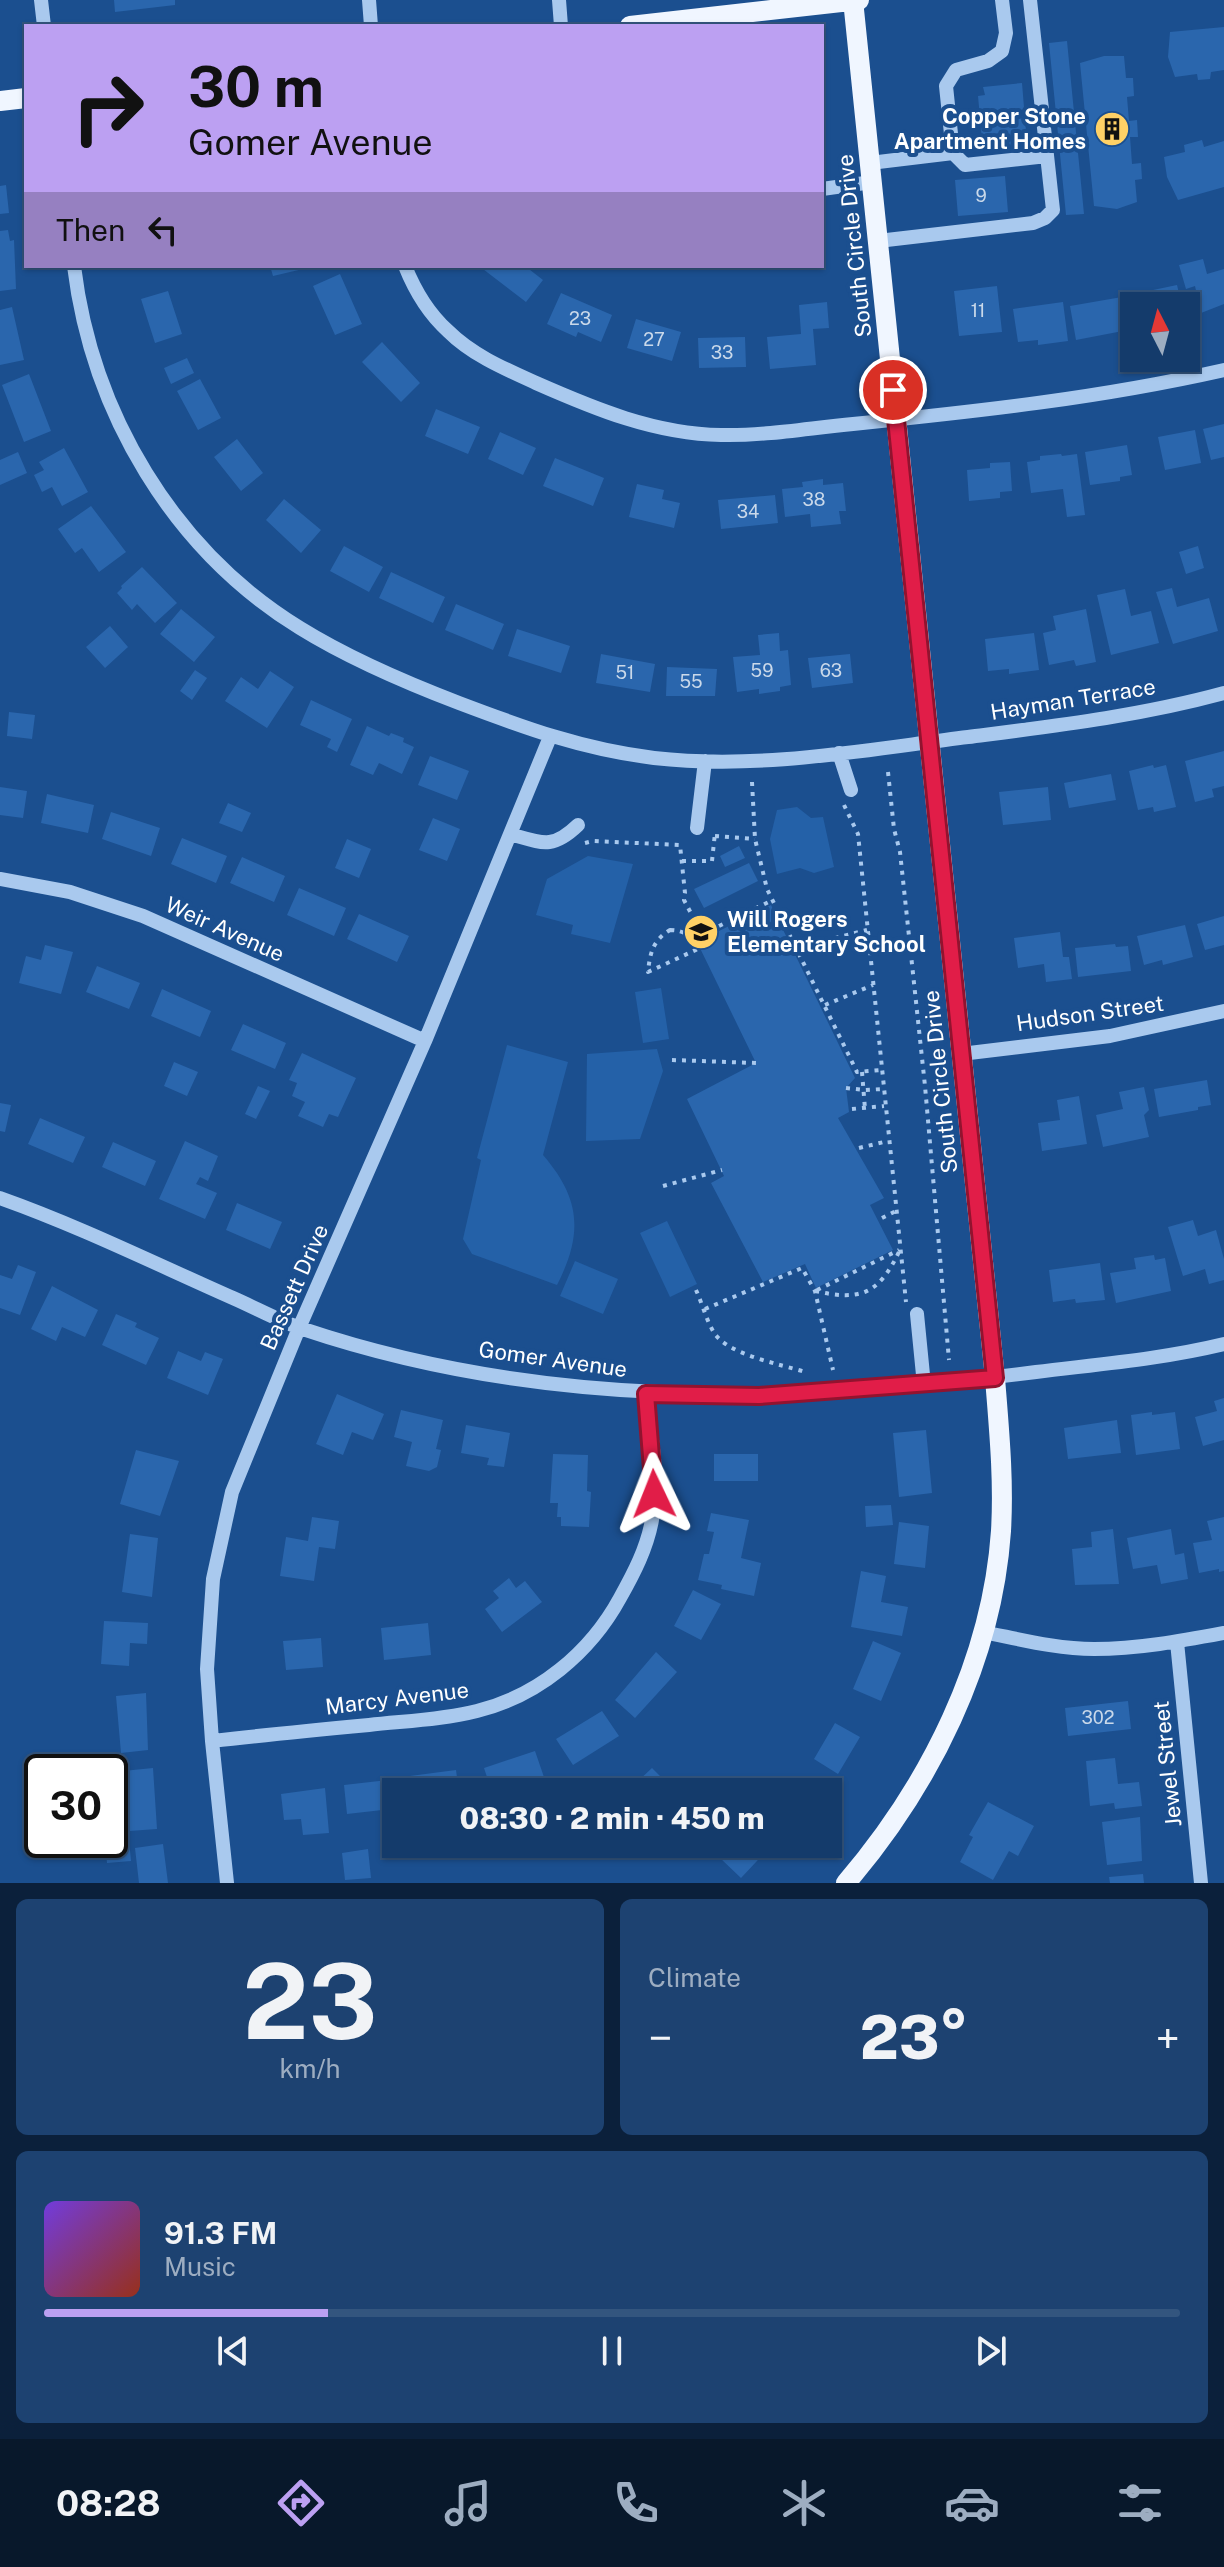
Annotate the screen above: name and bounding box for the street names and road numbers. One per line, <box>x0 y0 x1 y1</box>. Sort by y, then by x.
street label: South Circle Drive <box>831 153 877 339</box>
street label: Hayman Terrace <box>989 673 1157 725</box>
street label: Weir Avenue <box>161 891 289 967</box>
street label: South Circle Drive <box>917 989 963 1175</box>
street label: Hudson Street <box>1015 990 1165 1036</box>
street label: Bassett Drive <box>255 1220 333 1354</box>
street label: Gomer Avenue <box>477 1336 629 1382</box>
street label: Marcy Avenue <box>324 1676 470 1720</box>
street label: Jewel Street <box>1147 1700 1187 1828</box>

